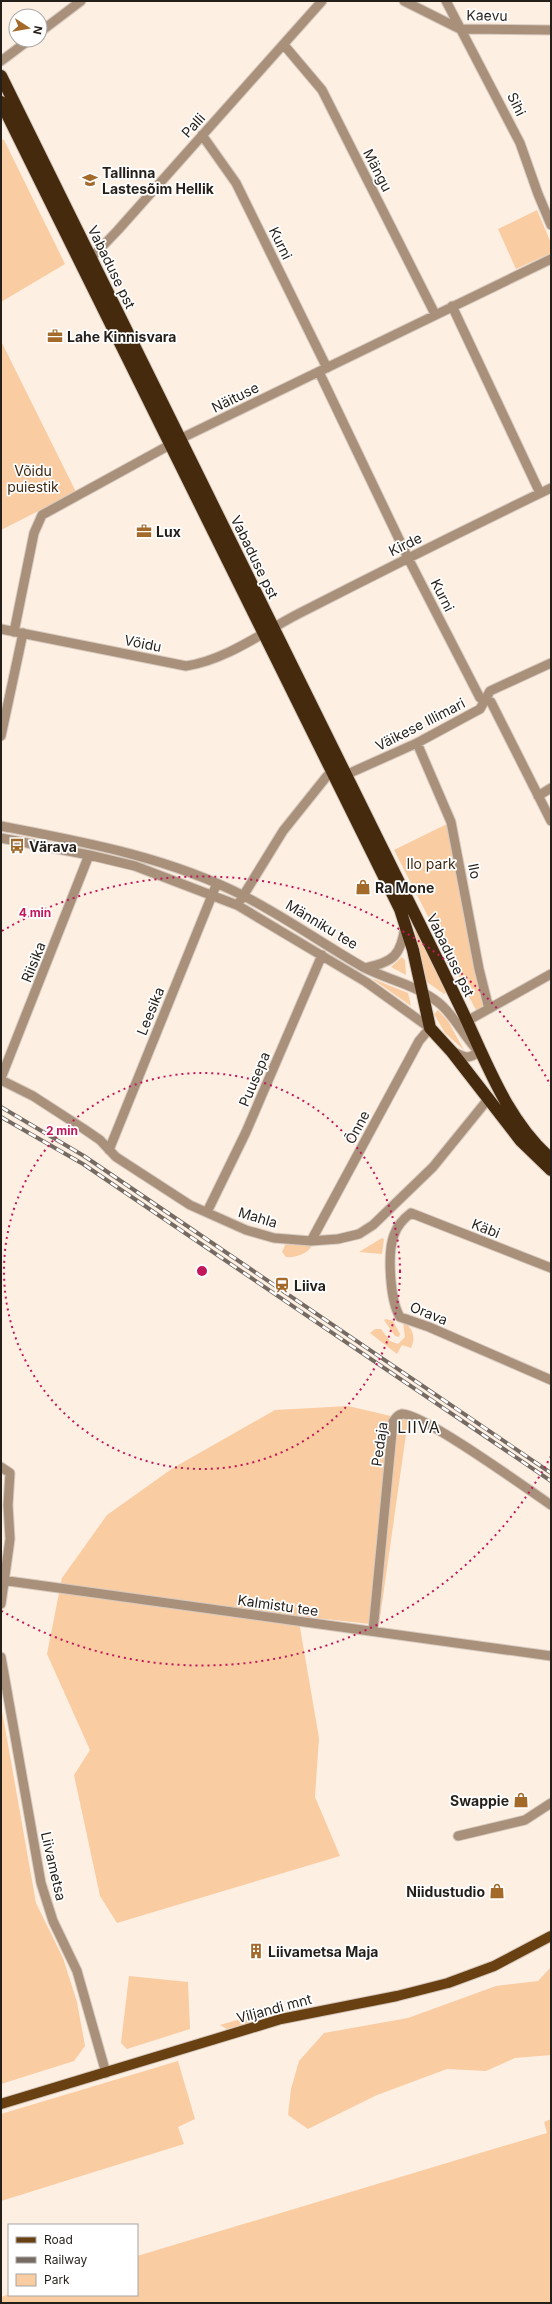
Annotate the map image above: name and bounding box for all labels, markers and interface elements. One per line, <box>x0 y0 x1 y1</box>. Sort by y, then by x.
street label: Kaevu <box>466 6 508 24</box>
north arrow <box>8 8 48 48</box>
text: N <box>30 25 46 36</box>
street label: Sihi <box>504 89 530 119</box>
street label: Palli <box>178 109 208 141</box>
street label: Mängu <box>360 146 396 194</box>
place label: Tallinna Lastesõim Hellik <box>102 164 215 197</box>
school or university icon: Tallinna Lastesõim Hellik <box>81 171 99 189</box>
street label: Vabaduse pst <box>85 223 140 312</box>
street label: Kurni <box>266 224 296 262</box>
office icon: Lahe Kinnisvara <box>46 327 64 345</box>
place label: Lahe Kinnisvara <box>67 328 176 345</box>
street label: Näituse <box>209 378 261 416</box>
park label: Võidu puiestik <box>7 462 59 495</box>
street label: Vabaduse pst <box>228 513 283 602</box>
office icon: Lux <box>135 522 153 540</box>
place label: Lux <box>156 523 181 540</box>
street label: Kirde <box>386 529 424 559</box>
street label: Kurni <box>428 576 458 614</box>
street label: Võidu <box>123 631 163 655</box>
street label: Väikese Illimari <box>372 694 468 754</box>
bus stop icon: Värava <box>8 837 26 855</box>
place label: Värava <box>29 838 77 855</box>
park label: Ilo park <box>406 855 456 872</box>
street label: Ilo <box>465 862 485 880</box>
shop icon: Ra Mone <box>354 878 372 896</box>
place label: Ra Mone <box>375 879 434 896</box>
street label: Männiku tee <box>283 896 361 952</box>
text: 4 min <box>19 905 51 920</box>
street label: Vabaduse pst <box>424 911 479 1000</box>
street label: Riisika <box>17 939 49 985</box>
street label: Leesika <box>133 984 167 1038</box>
street label: Puusepa <box>235 1049 273 1109</box>
street label: Õnne <box>341 1107 373 1147</box>
text: 2 min <box>46 1123 78 1138</box>
street label: Mahla <box>236 1203 280 1231</box>
street label: Käbi <box>469 1215 503 1241</box>
centre of rings <box>195 1264 209 1278</box>
station icon: Liiva <box>273 1276 291 1294</box>
place label: Liiva <box>294 1277 326 1294</box>
street label: Orava <box>408 1298 450 1328</box>
district label: LIIVA <box>397 1417 441 1437</box>
street label: Pedaja <box>367 1421 391 1467</box>
street label: Kalmistu tee <box>237 1591 319 1619</box>
shop icon: Swappie <box>512 1791 530 1809</box>
place label: Swappie <box>450 1792 509 1809</box>
street label: Liivametsa <box>38 1830 70 1902</box>
shop icon: Niidustudio <box>488 1882 506 1900</box>
place label: Niidustudio <box>406 1883 485 1900</box>
building icon: Liivametsa Maja <box>247 1942 265 1960</box>
place label: Liivametsa Maja <box>268 1943 378 1960</box>
street label: Viljandi mnt <box>235 1990 314 2026</box>
legend <box>8 2224 138 2296</box>
text: Road <box>44 2232 73 2247</box>
text: Railway <box>44 2252 88 2267</box>
text: Park <box>44 2272 70 2287</box>

